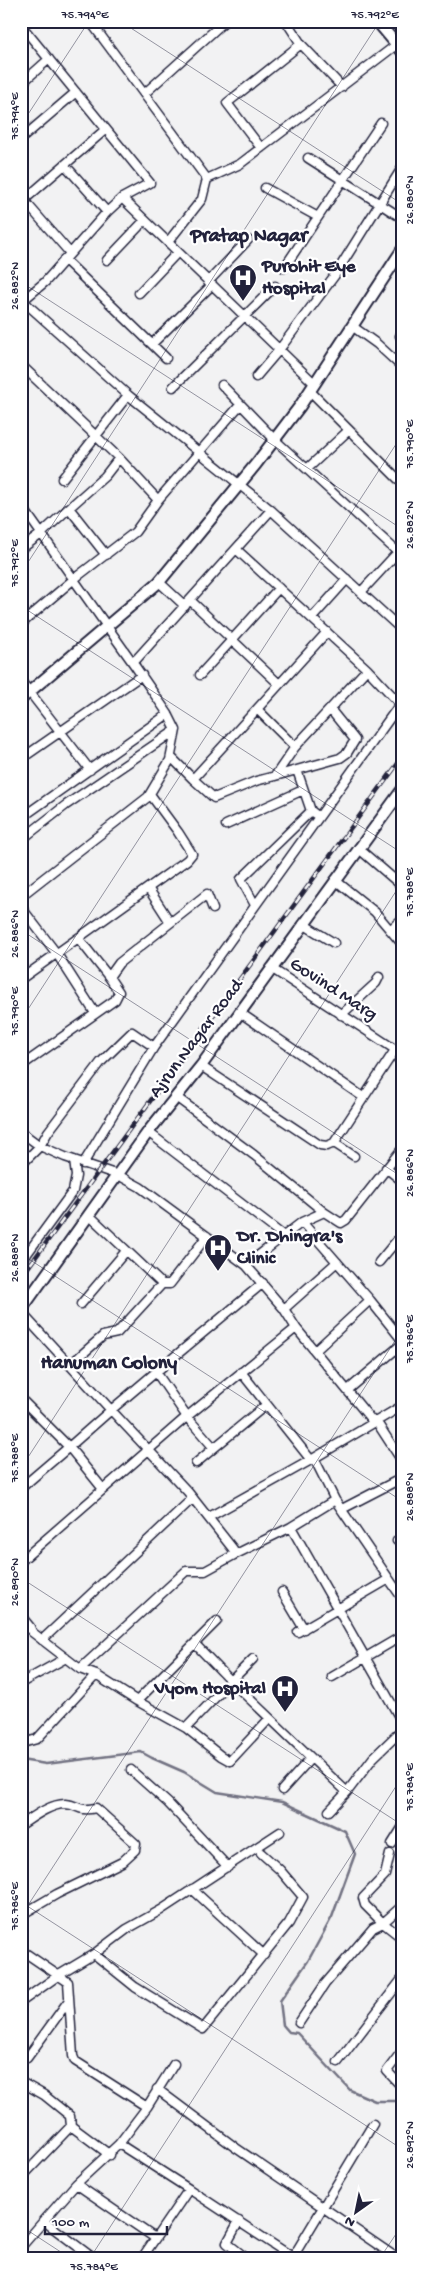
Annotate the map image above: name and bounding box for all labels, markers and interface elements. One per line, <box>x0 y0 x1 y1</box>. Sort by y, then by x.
text: 75.794°E <box>60 9 109 23</box>
text: 75.792°E <box>350 9 399 23</box>
text: 75.794°E <box>9 92 23 141</box>
text: 26.880°N <box>404 175 418 224</box>
district label: Pratap Nagar <box>190 226 309 249</box>
place label: Purohit Eye Hospital <box>261 256 357 301</box>
text: 26.882°N <box>9 262 23 310</box>
hospital icon: Purohit Eye Hospital <box>228 263 258 302</box>
text: 75.790°E <box>404 419 418 469</box>
text: 26.882°N <box>404 501 418 549</box>
text: 75.792°E <box>9 539 23 588</box>
text: 75.788°E <box>404 867 418 917</box>
text: 26.886°N <box>9 910 23 958</box>
street label: Govind Marg <box>285 953 381 1027</box>
street label: Ajrun Nagar Road <box>145 974 250 1103</box>
text: 75.790°E <box>9 986 23 1036</box>
text: 26.886°N <box>404 1149 418 1197</box>
place label: Dr. Dhingra's Clinic <box>235 1226 343 1271</box>
text: 26.888°N <box>9 1233 23 1282</box>
hospital icon: Dr. Dhingra's Clinic <box>203 1233 233 1272</box>
text: 75.786°E <box>404 1314 418 1364</box>
district label: Hanuman Colony <box>41 1353 177 1376</box>
text: 75.788°E <box>9 1433 23 1483</box>
text: 26.888°N <box>404 1472 418 1521</box>
text: 26.890°N <box>9 1558 23 1606</box>
hospital icon: Vyom Hospital <box>270 1674 300 1713</box>
place label: Vyom Hospital <box>154 1678 266 1701</box>
text: 75.784°E <box>404 1763 418 1812</box>
text: 75.786°E <box>9 1881 23 1931</box>
text: 26.892°N <box>404 2121 418 2169</box>
north arrow <box>330 2186 380 2236</box>
scale bar <box>45 2204 168 2236</box>
text: N <box>342 2211 359 2230</box>
text: 100 m <box>51 2214 90 2232</box>
text: 75.784°E <box>69 2261 118 2275</box>

